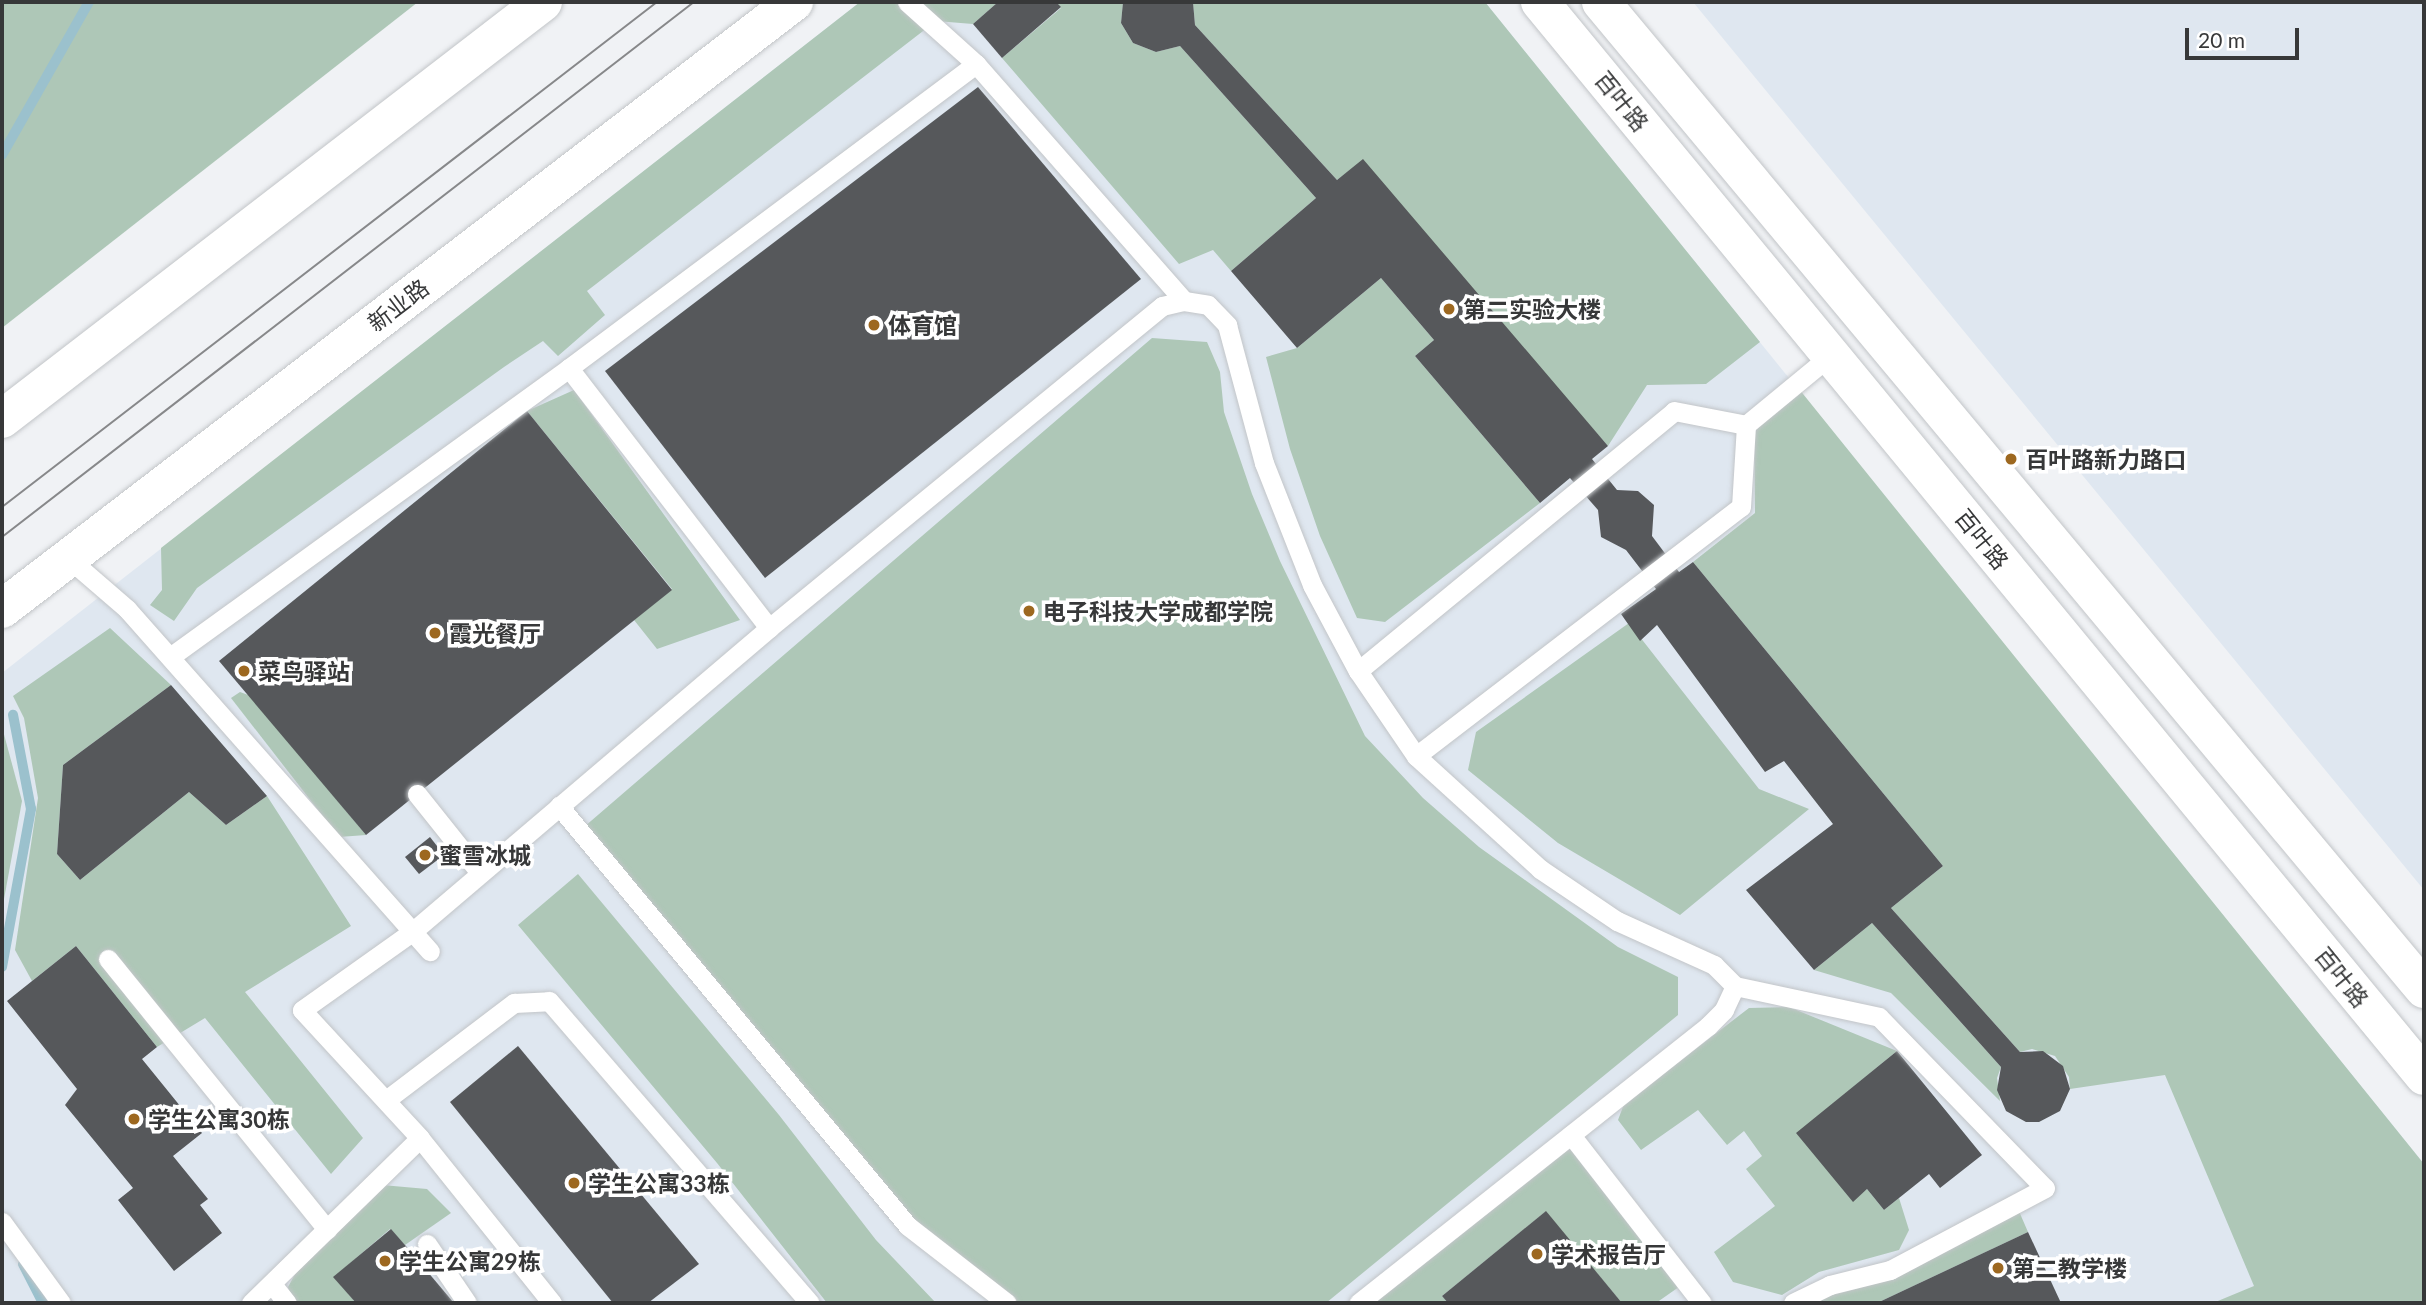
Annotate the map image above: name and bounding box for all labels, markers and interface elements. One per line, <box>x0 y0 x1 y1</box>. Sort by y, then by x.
scale bar <box>2188 14 2302 58</box>
text: 20 m <box>2198 27 2245 52</box>
street label: 百叶路 <box>1590 66 1654 136</box>
street label: 新业路 <box>362 273 434 337</box>
place label: 第二实验大楼 <box>1463 295 1601 323</box>
marker: 第二实验大楼 <box>1441 301 1457 317</box>
place label: 体育馆 <box>888 311 957 339</box>
marker: 体育馆 <box>866 317 882 333</box>
place label: 百叶路新力路口 <box>2025 445 2186 473</box>
marker: 百叶路新力路口 <box>2003 451 2019 467</box>
street label: 百叶路 <box>1950 504 2014 574</box>
place label: 电子科技大学成都学院 <box>1043 597 1273 625</box>
marker: 电子科技大学成都学院 <box>1021 603 1037 619</box>
place label: 霞光餐厅 <box>449 619 541 647</box>
marker: 霞光餐厅 <box>427 625 443 641</box>
place label: 菜鸟驿站 <box>258 657 350 685</box>
marker: 菜鸟驿站 <box>236 663 252 679</box>
place label: 蜜雪冰城 <box>439 841 531 869</box>
marker: 蜜雪冰城 <box>417 847 433 863</box>
street label: 百叶路 <box>2310 942 2374 1012</box>
place label: 学生公寓30栋 <box>148 1105 290 1133</box>
marker: 学生公寓30栋 <box>126 1111 142 1127</box>
place label: 学生公寓33栋 <box>588 1169 730 1197</box>
marker: 学生公寓33栋 <box>566 1175 582 1191</box>
place label: 学术报告厅 <box>1551 1240 1666 1268</box>
marker: 学术报告厅 <box>1529 1246 1545 1262</box>
place label: 学生公寓29栋 <box>399 1247 541 1275</box>
marker: 学生公寓29栋 <box>377 1253 393 1269</box>
place label: 第二教学楼 <box>2012 1254 2127 1282</box>
marker: 第二教学楼 <box>1990 1260 2006 1276</box>

